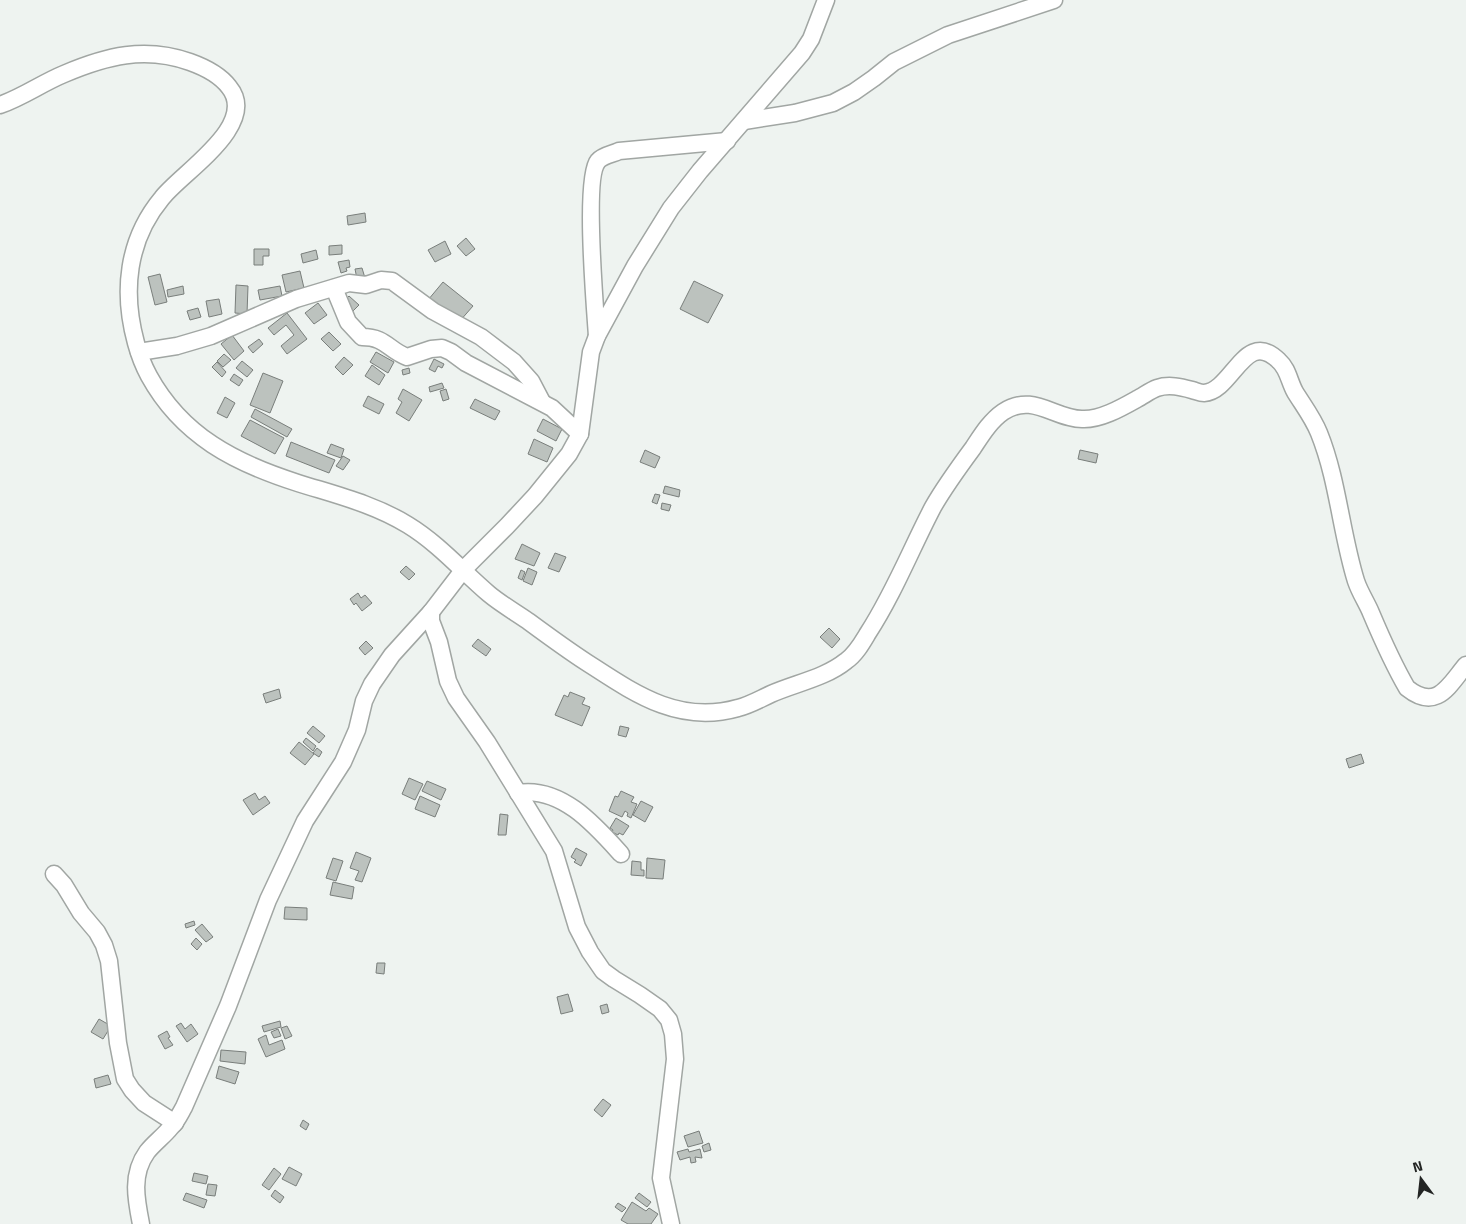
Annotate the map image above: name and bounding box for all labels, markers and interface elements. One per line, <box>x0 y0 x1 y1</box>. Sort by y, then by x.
north arrow <box>1396 1154 1446 1204</box>
text: N <box>1410 1155 1425 1177</box>

